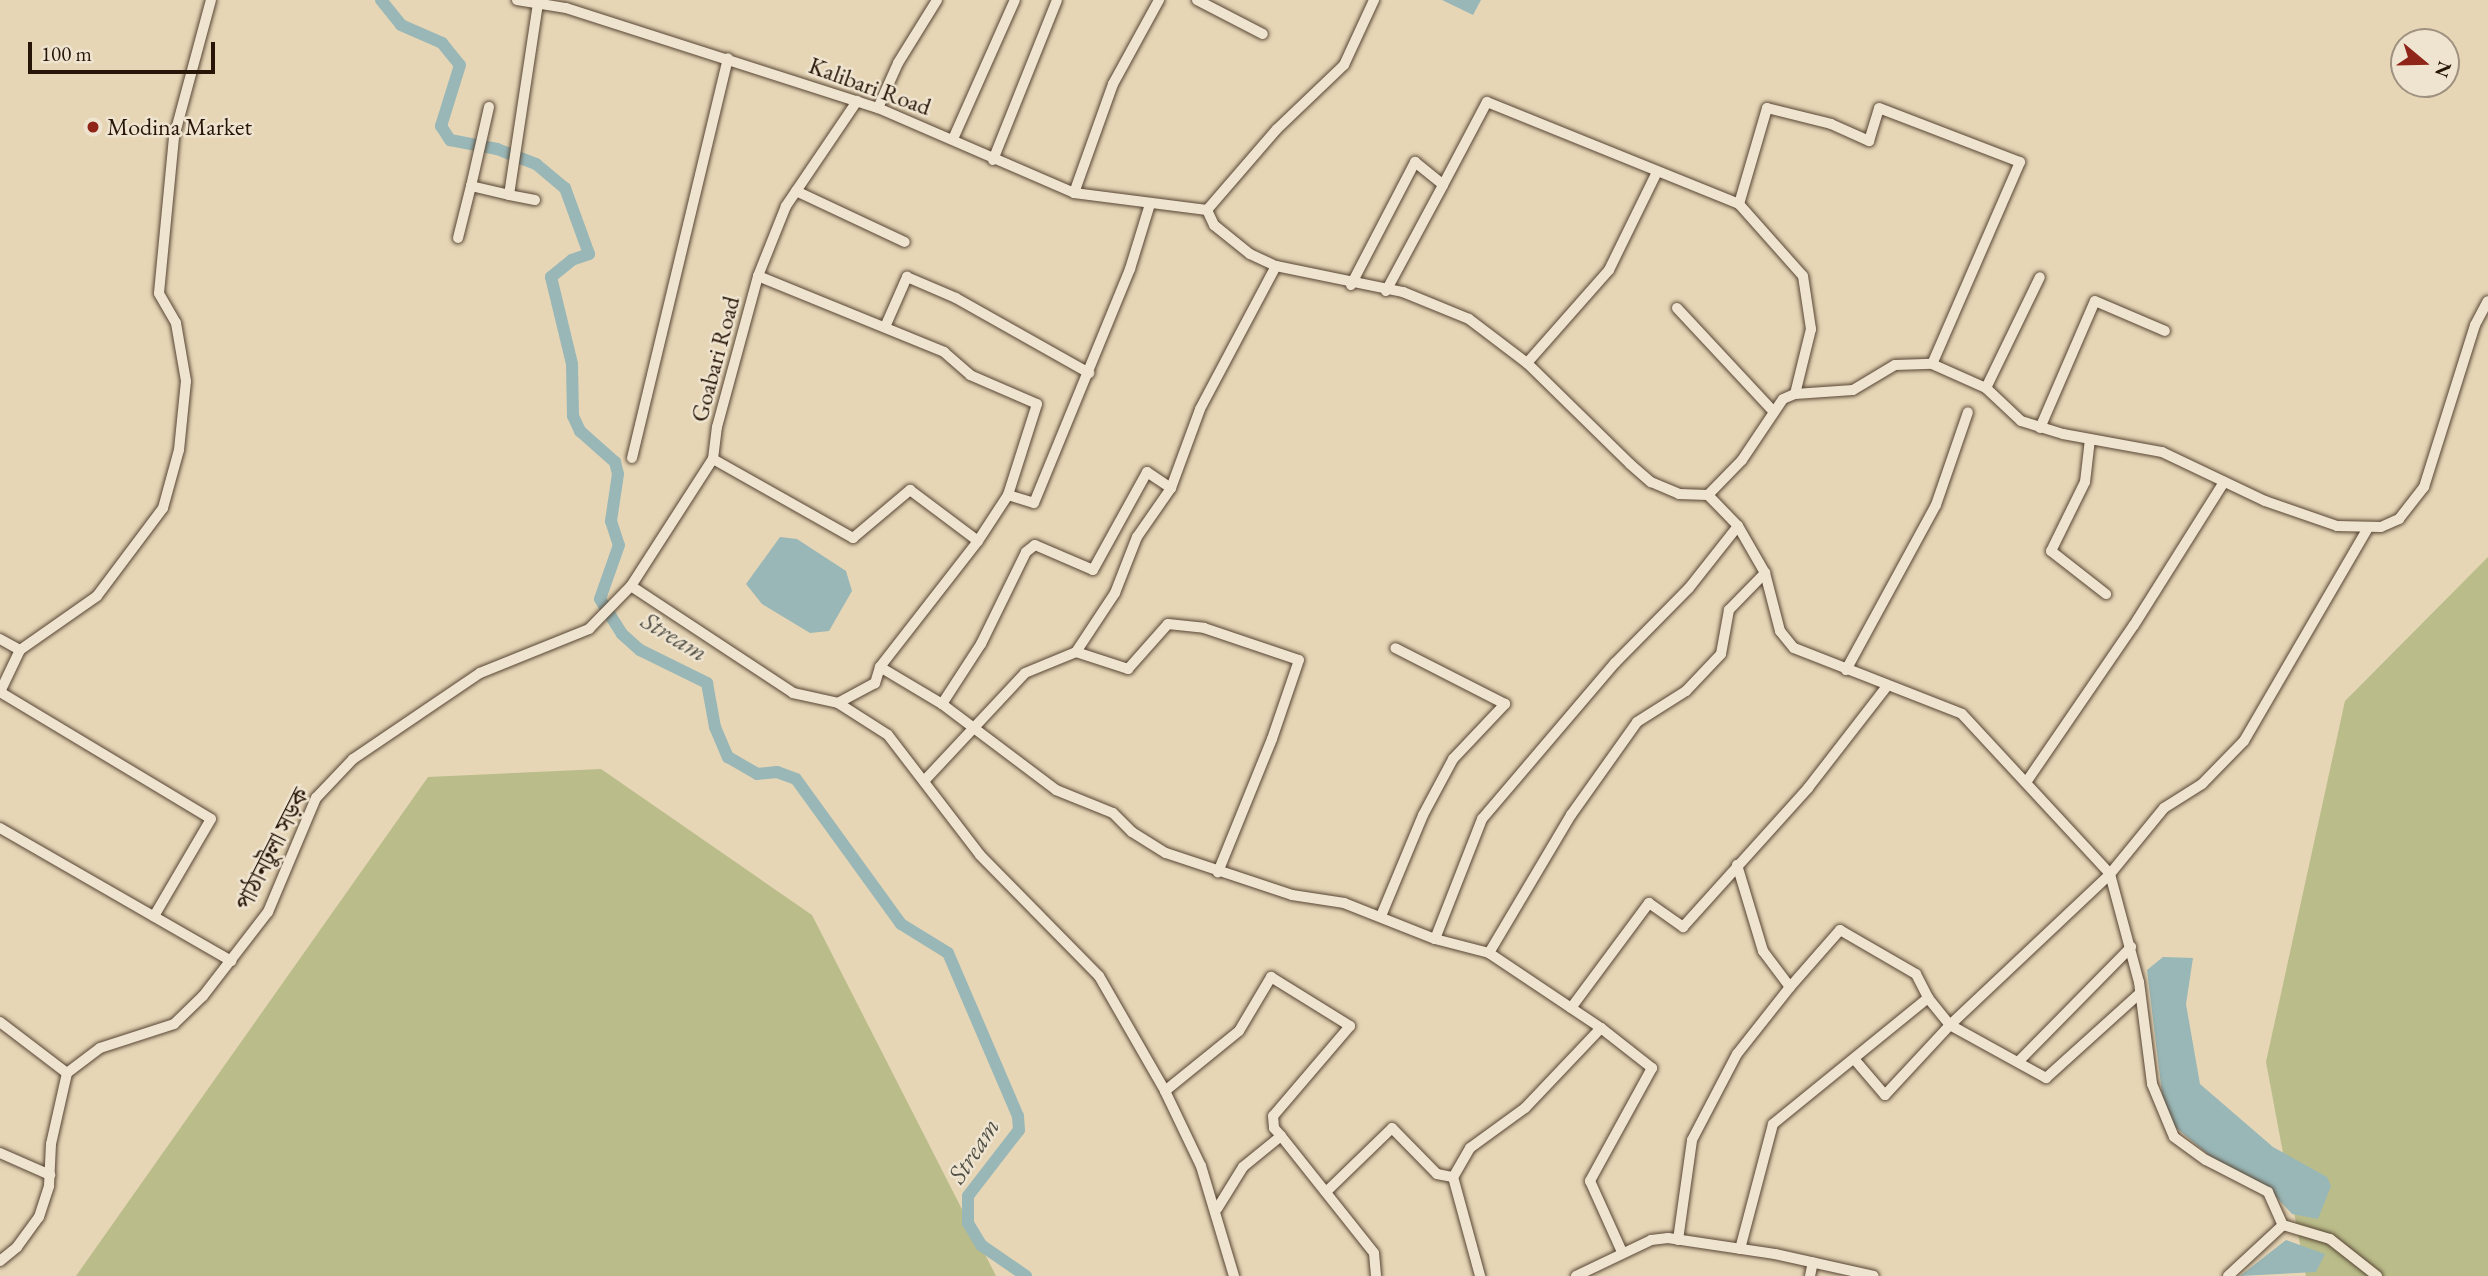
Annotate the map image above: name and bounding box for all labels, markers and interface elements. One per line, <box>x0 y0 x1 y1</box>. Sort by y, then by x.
scale bar <box>32 28 219 72</box>
north arrow <box>2390 28 2460 98</box>
text: 100 m <box>41 40 92 67</box>
street label: Kalibari Road <box>805 51 935 121</box>
text: N <box>2429 58 2458 81</box>
place label: Modina Market <box>107 113 252 141</box>
marker: Modina Market <box>85 119 101 135</box>
street label: Goabari Road <box>684 293 746 425</box>
water label: Stream <box>635 605 713 669</box>
street label: পাঠানটুলা সড়ক <box>229 783 315 915</box>
water label: Stream <box>942 1113 1006 1189</box>

